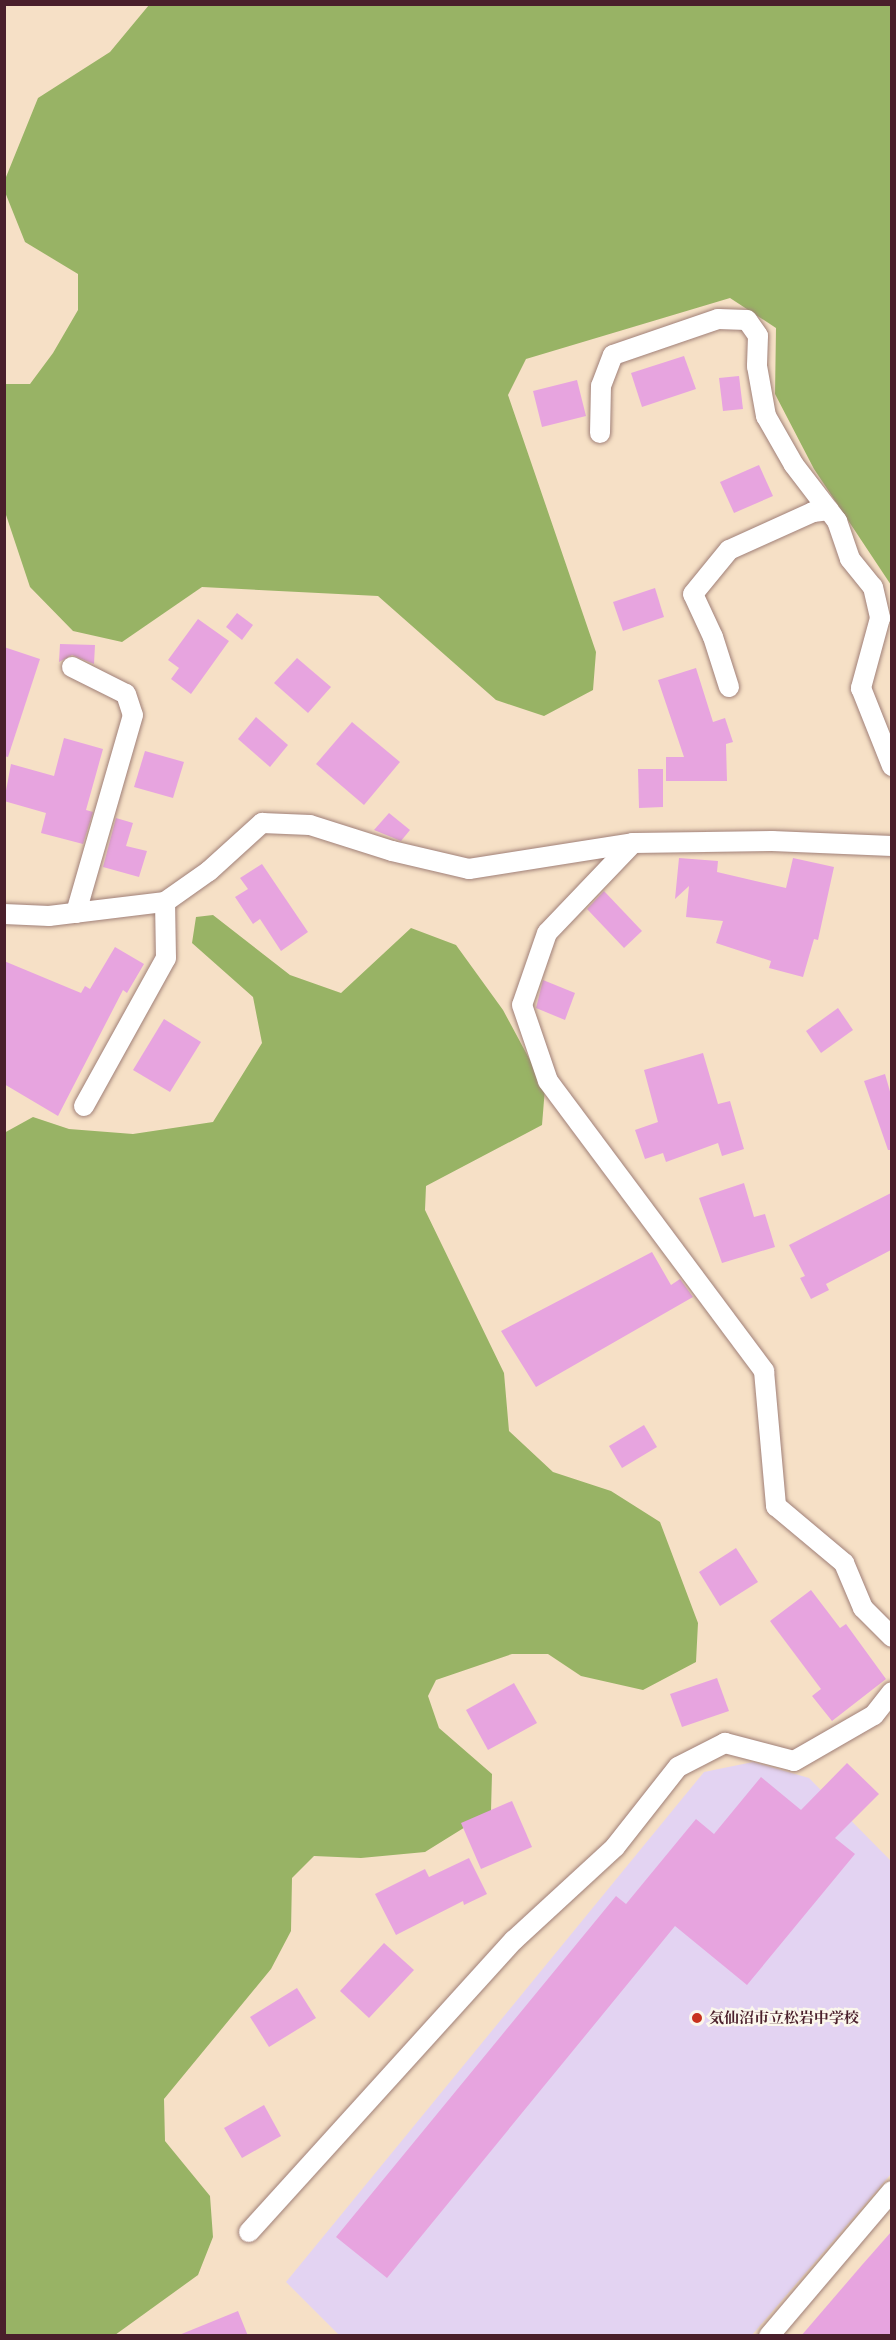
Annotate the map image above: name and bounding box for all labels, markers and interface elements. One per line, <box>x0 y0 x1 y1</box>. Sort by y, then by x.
place label: 気仙沼市立松岩中学校 <box>709 2009 859 2027</box>
marker: 気仙沼市立松岩中学校 <box>690 2011 704 2025</box>

